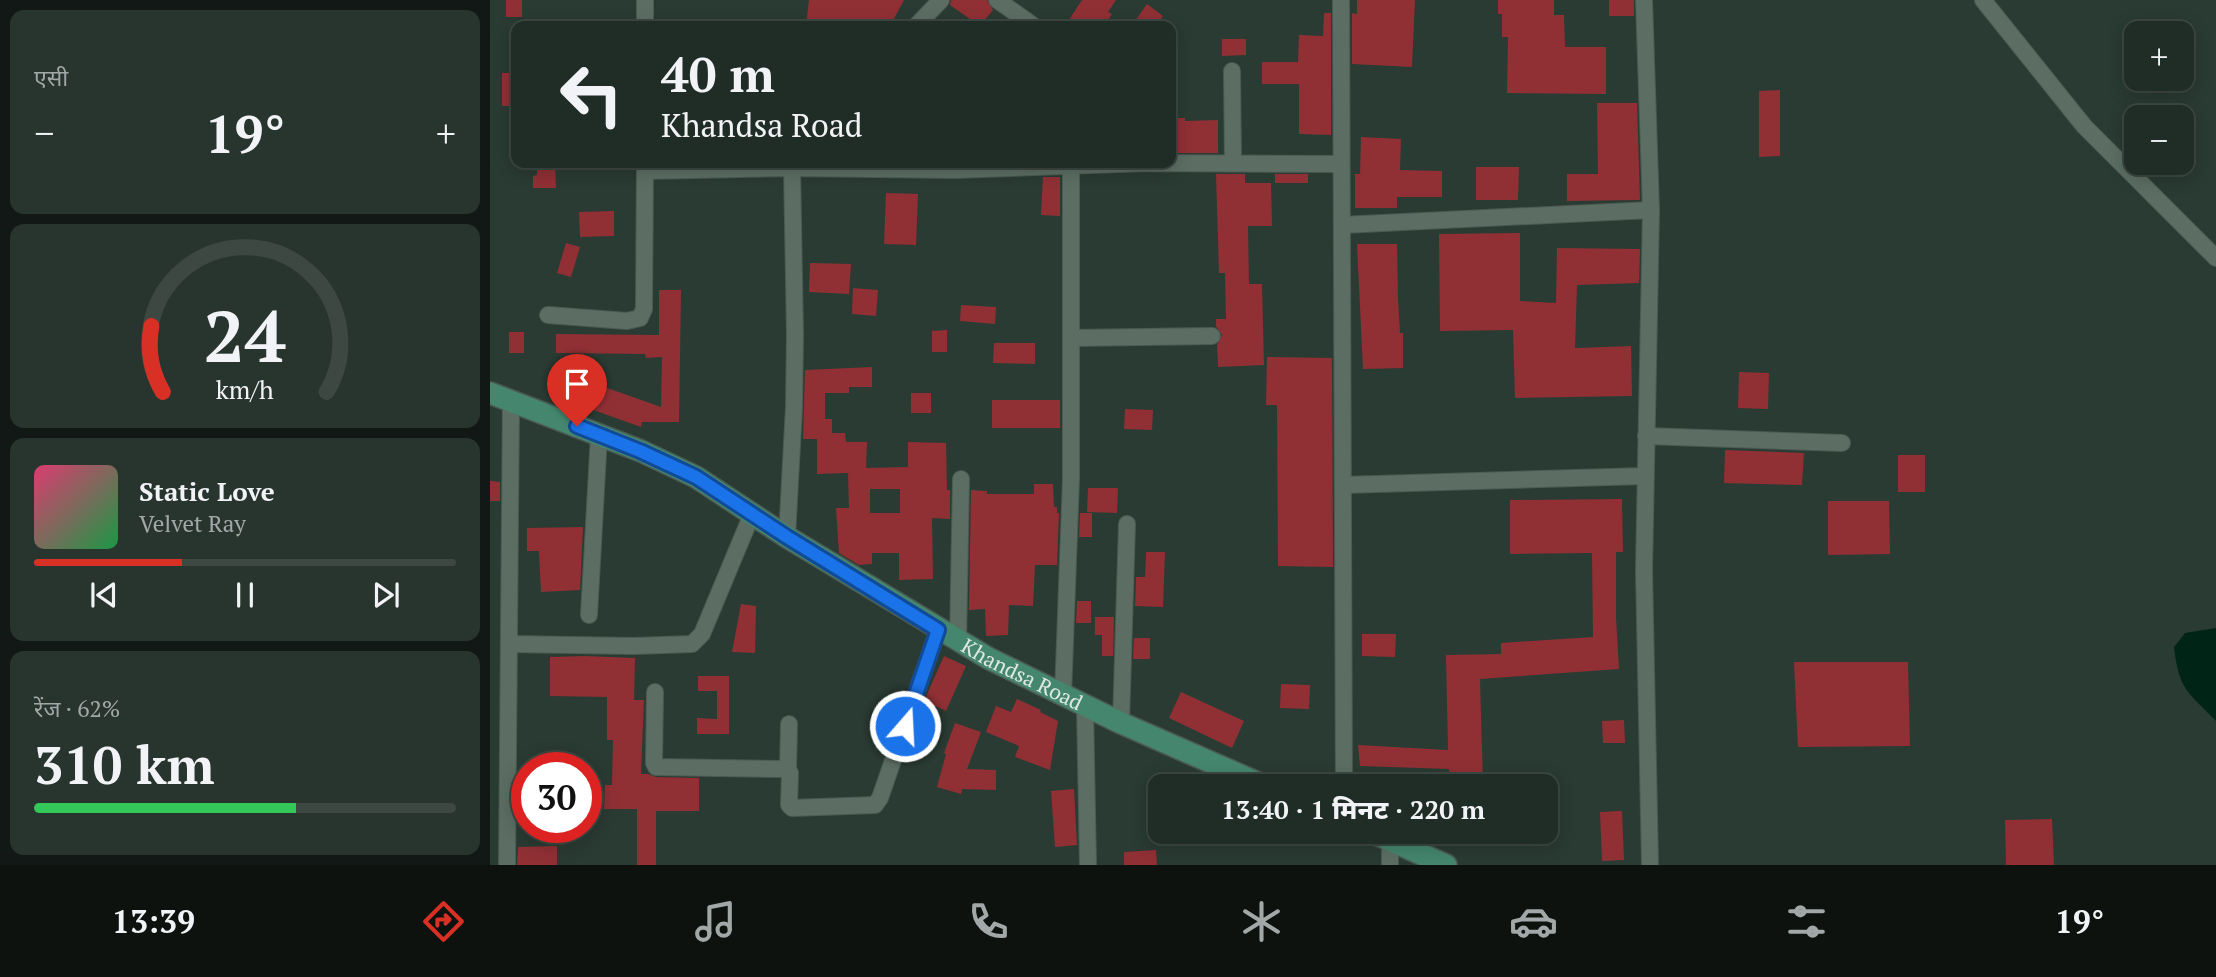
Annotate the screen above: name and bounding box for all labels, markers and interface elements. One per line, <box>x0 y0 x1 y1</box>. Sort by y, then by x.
map controls <box>2124 21 2194 175</box>
button: + <box>2124 21 2194 91</box>
text: 40 m <box>661 41 775 106</box>
icon: left <box>546 49 637 140</box>
text: एसी <box>34 62 68 93</box>
text: 19° <box>205 99 285 168</box>
text: Khandsa Road <box>661 104 863 146</box>
button: − <box>2124 105 2194 175</box>
text: − <box>34 108 54 158</box>
text: + <box>436 108 456 158</box>
text: 24 <box>204 286 286 383</box>
pin <box>547 354 607 426</box>
icon: arrive <box>558 365 596 403</box>
text: km/h <box>216 372 274 405</box>
text: Static Love <box>139 474 275 508</box>
text: Velvet Ray <box>139 508 246 539</box>
icon: previous <box>85 576 123 614</box>
icon: pause <box>226 576 264 614</box>
icon: next <box>367 576 405 614</box>
street label: Khandsa Road <box>956 631 1088 716</box>
position arrow <box>868 689 942 763</box>
text: रेंज · 62% <box>34 693 120 724</box>
text: 310 km <box>34 730 215 799</box>
speed limit sign: 30 <box>511 752 602 843</box>
text: 13:40 · 1 मिनट · 220 m <box>1221 792 1485 826</box>
icon: directions <box>419 897 468 946</box>
icon: music <box>691 897 740 946</box>
icon: phone <box>964 897 1013 946</box>
icon: climate <box>1237 897 1286 946</box>
icon: car <box>1509 897 1558 946</box>
icon: filters <box>1782 897 1831 946</box>
text: 13:39 <box>112 900 195 942</box>
text: 19° <box>2055 900 2104 942</box>

